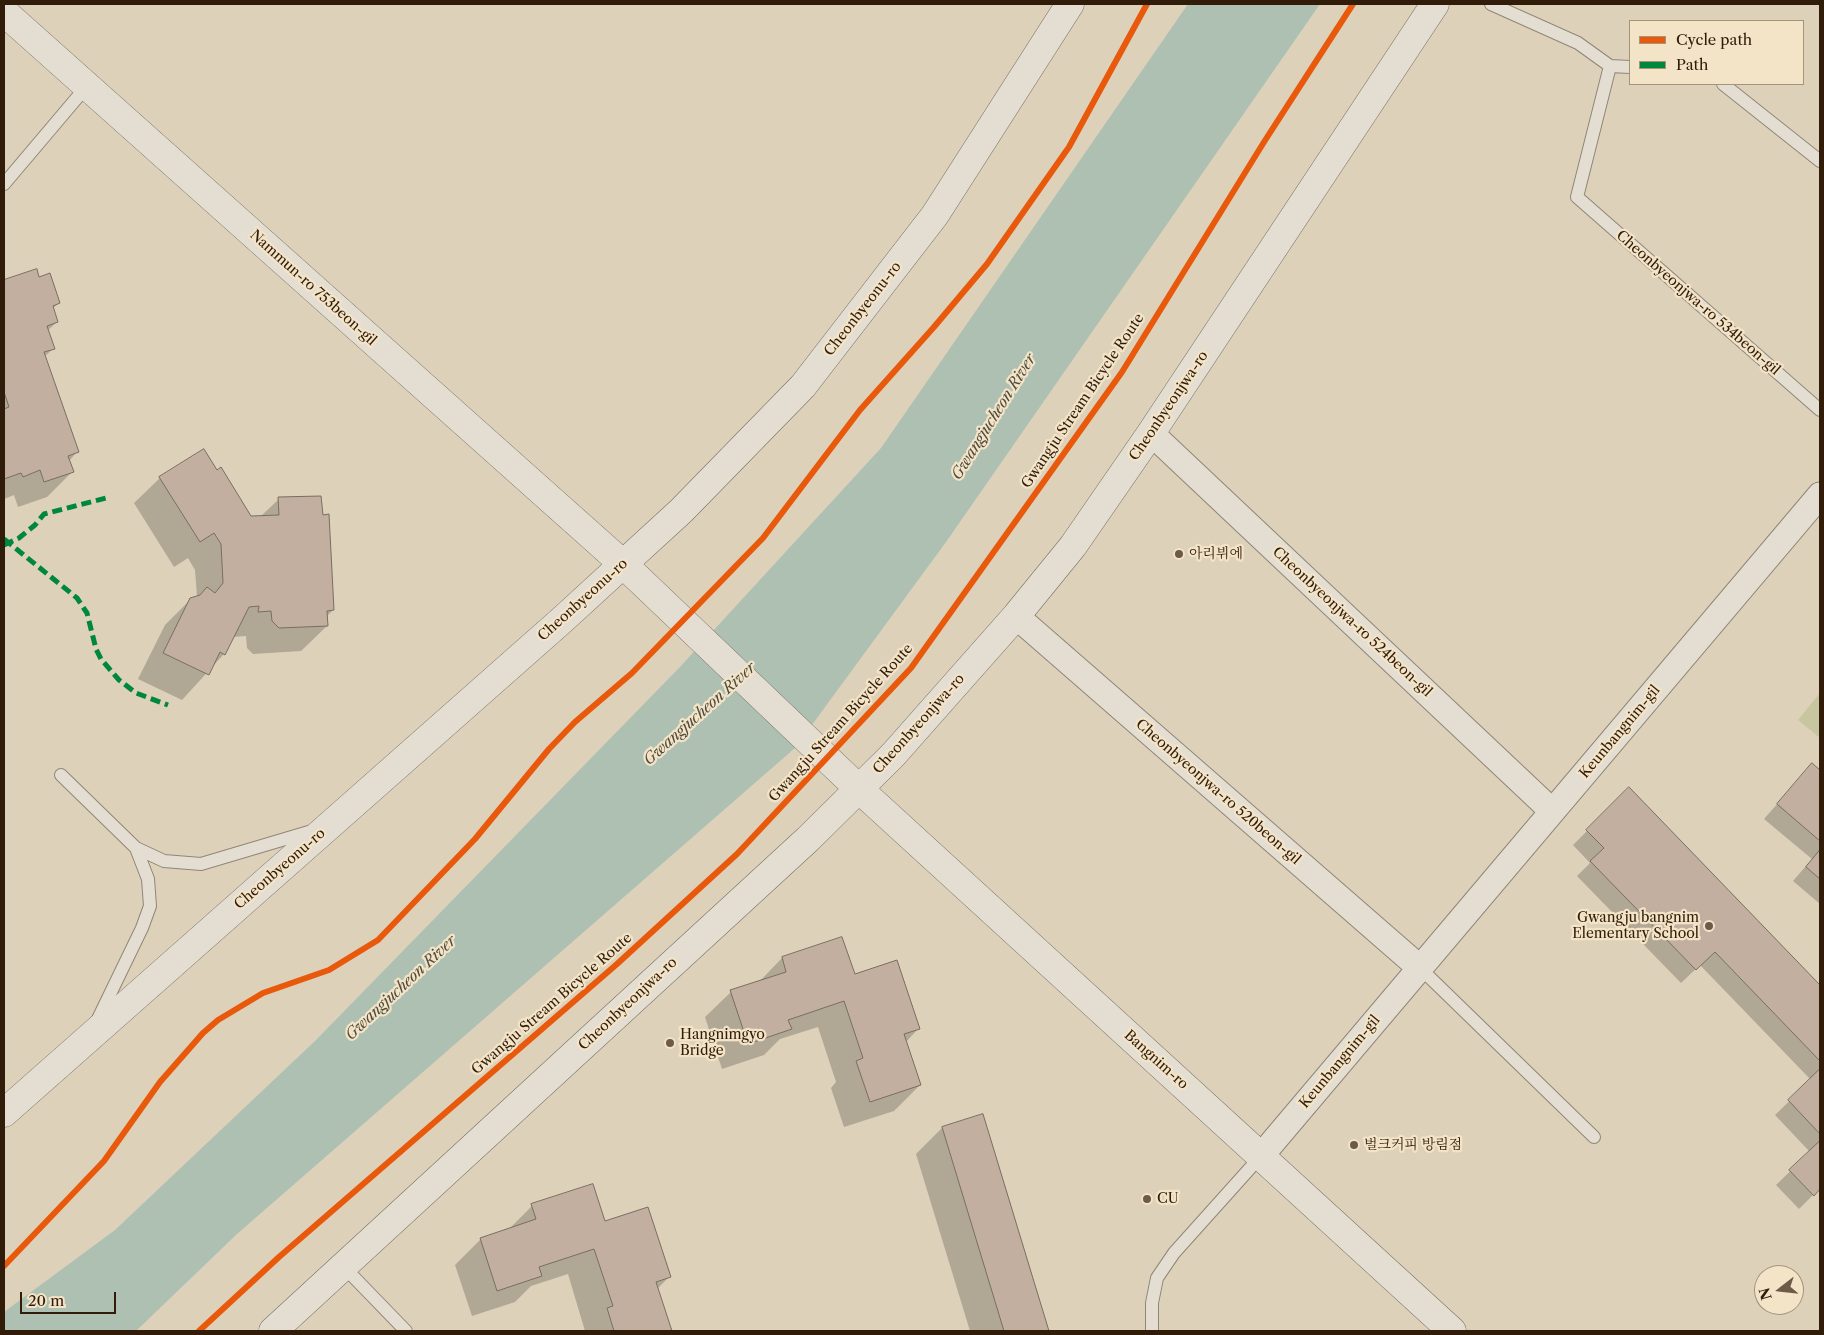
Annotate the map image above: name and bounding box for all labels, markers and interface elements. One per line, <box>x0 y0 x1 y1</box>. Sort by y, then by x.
legend <box>1629 20 1804 85</box>
text: Cycle path <box>1676 30 1752 49</box>
text: Path <box>1676 55 1708 74</box>
street label: Nammun-ro 753beon-gil <box>246 227 380 349</box>
street label: Cheonbyeonjwa-ro 534beon-gil <box>1613 227 1783 379</box>
street label: Cheonbyeonu-ro <box>821 259 905 359</box>
street label: Gwangju Stream Bicycle Route <box>1018 311 1148 491</box>
street label: Cheonbyeonjwa-ro <box>1126 348 1212 464</box>
water label: Gwangjucheon River <box>948 351 1040 483</box>
street label: Cheonbyeonjwa-ro 524beon-gil <box>1269 544 1435 700</box>
place label: 아리뷔에 <box>1189 546 1243 562</box>
marker: 아리뷔에 <box>1173 548 1185 560</box>
street label: Cheonbyeonu-ro <box>535 555 631 645</box>
street label: Gwangju Stream Bicycle Route <box>766 641 916 805</box>
water label: Gwangjucheon River <box>640 659 760 769</box>
street label: Cheonbyeonjwa-ro <box>870 671 968 777</box>
street label: Keunbangnim-gil <box>1576 682 1664 782</box>
street label: Cheonbyeonjwa-ro 520beon-gil <box>1132 716 1304 868</box>
street label: Cheonbyeonu-ro <box>231 825 329 913</box>
place label: Gwangju bangnim Elementary School <box>1572 910 1699 942</box>
marker: Gwangju bangnim Elementary School <box>1703 920 1715 932</box>
street label: Gwangju Stream Bicycle Route <box>468 930 636 1078</box>
water label: Gwangjucheon River <box>342 932 460 1044</box>
street label: Cheonbyeonjwa-ro <box>575 954 681 1054</box>
street label: Keunbangnim-gil <box>1296 1012 1384 1112</box>
place label: Hangnimgyo Bridge <box>680 1027 765 1060</box>
street label: Bangnim-ro <box>1121 1027 1191 1093</box>
marker: Hangnimgyo Bridge <box>664 1037 676 1049</box>
place label: 벌크커피 방림점 <box>1364 1137 1462 1153</box>
marker: 벌크커피 방림점 <box>1348 1139 1360 1151</box>
place label: CU <box>1157 1191 1179 1207</box>
marker: CU <box>1141 1193 1153 1205</box>
north arrow <box>1754 1265 1804 1315</box>
scale bar <box>22 1282 119 1314</box>
text: N <box>1755 1286 1776 1302</box>
text: 20 m <box>28 1291 64 1310</box>

